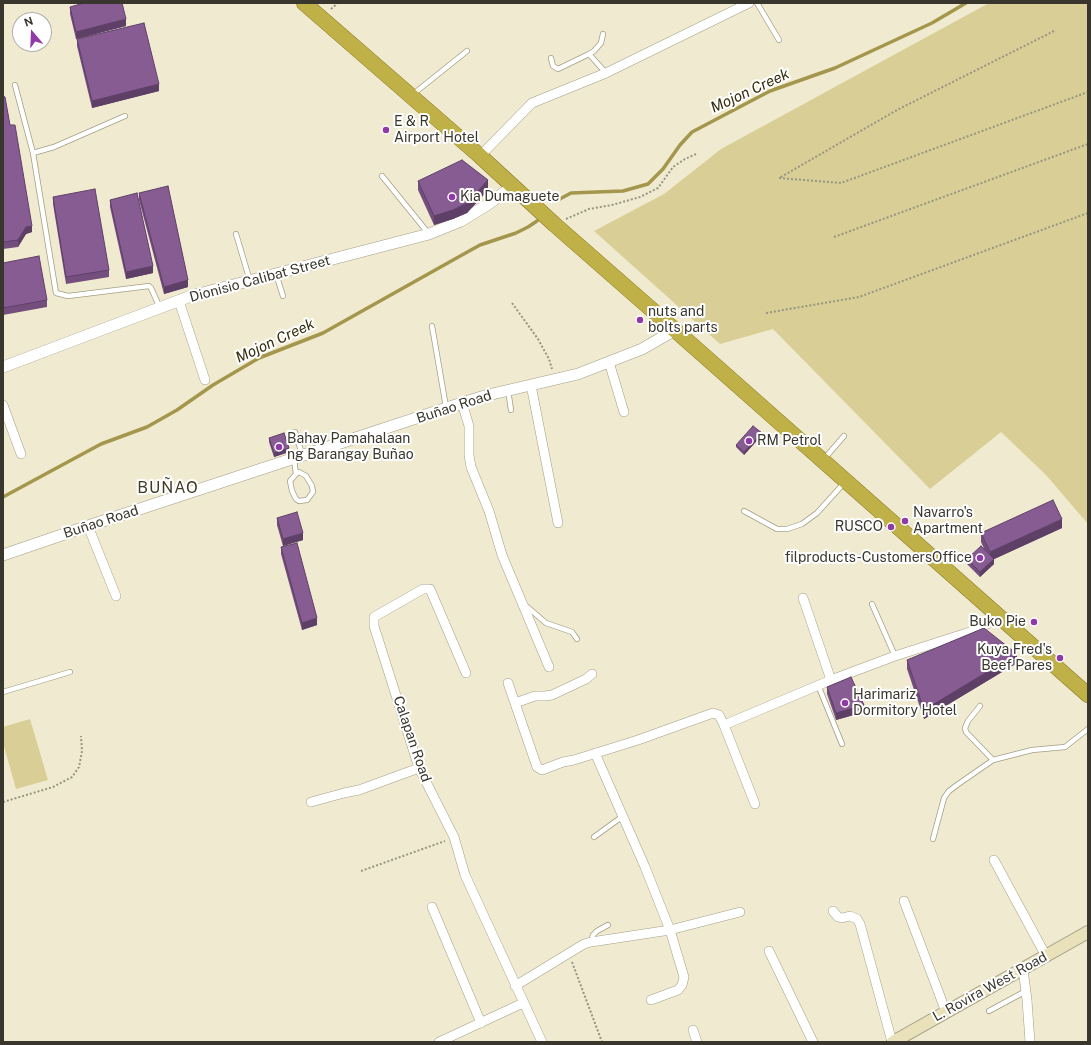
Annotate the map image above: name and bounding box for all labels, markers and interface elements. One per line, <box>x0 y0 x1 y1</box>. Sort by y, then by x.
north arrow <box>12 12 52 52</box>
text: N <box>22 15 34 29</box>
water label: Mojon Creek <box>708 65 792 117</box>
place label: E & R Airport Hotel <box>394 114 479 146</box>
marker: E & R Airport Hotel <box>381 125 391 135</box>
place label: Kia Dumaguete <box>460 189 559 205</box>
marker: Kia Dumaguete <box>447 192 457 202</box>
street label: Dionisio Calibat Street <box>188 252 332 306</box>
place label: nuts and bolts parts <box>648 304 718 336</box>
water label: Mojon Creek <box>233 315 317 367</box>
marker: nuts and bolts parts <box>635 315 645 325</box>
street label: Buñao Road <box>414 387 494 427</box>
place label: Bahay Pamahalaan ng Barangay Buñao <box>287 431 414 464</box>
place label: RM Petrol <box>757 433 822 449</box>
marker: RM Petrol <box>744 436 754 446</box>
marker: Bahay Pamahalaan ng Barangay Buñao <box>274 442 284 452</box>
district label: BUÑAO <box>137 478 199 498</box>
street label: Buñao Road <box>61 502 141 542</box>
place label: Navarro's Apartment <box>913 505 983 538</box>
marker: Navarro's Apartment <box>900 516 910 526</box>
place label: RUSCO <box>835 519 883 535</box>
marker: RUSCO <box>886 522 896 532</box>
place label: filproducts-CustomersOffice <box>785 550 972 566</box>
marker: filproducts-CustomersOffice <box>975 553 985 563</box>
place label: Buko Pie <box>969 614 1026 630</box>
marker: Buko Pie <box>1029 617 1039 627</box>
place label: Kuya Fred's Beef Pares <box>977 642 1052 674</box>
marker: Kuya Fred's Beef Pares <box>1055 653 1065 663</box>
place label: Harimariz Dormitory Hotel <box>853 687 957 720</box>
street label: Calapan Road <box>389 694 435 784</box>
marker: Harimariz Dormitory Hotel <box>840 698 850 708</box>
street label: L. Rovira West Road <box>930 949 1050 1025</box>

